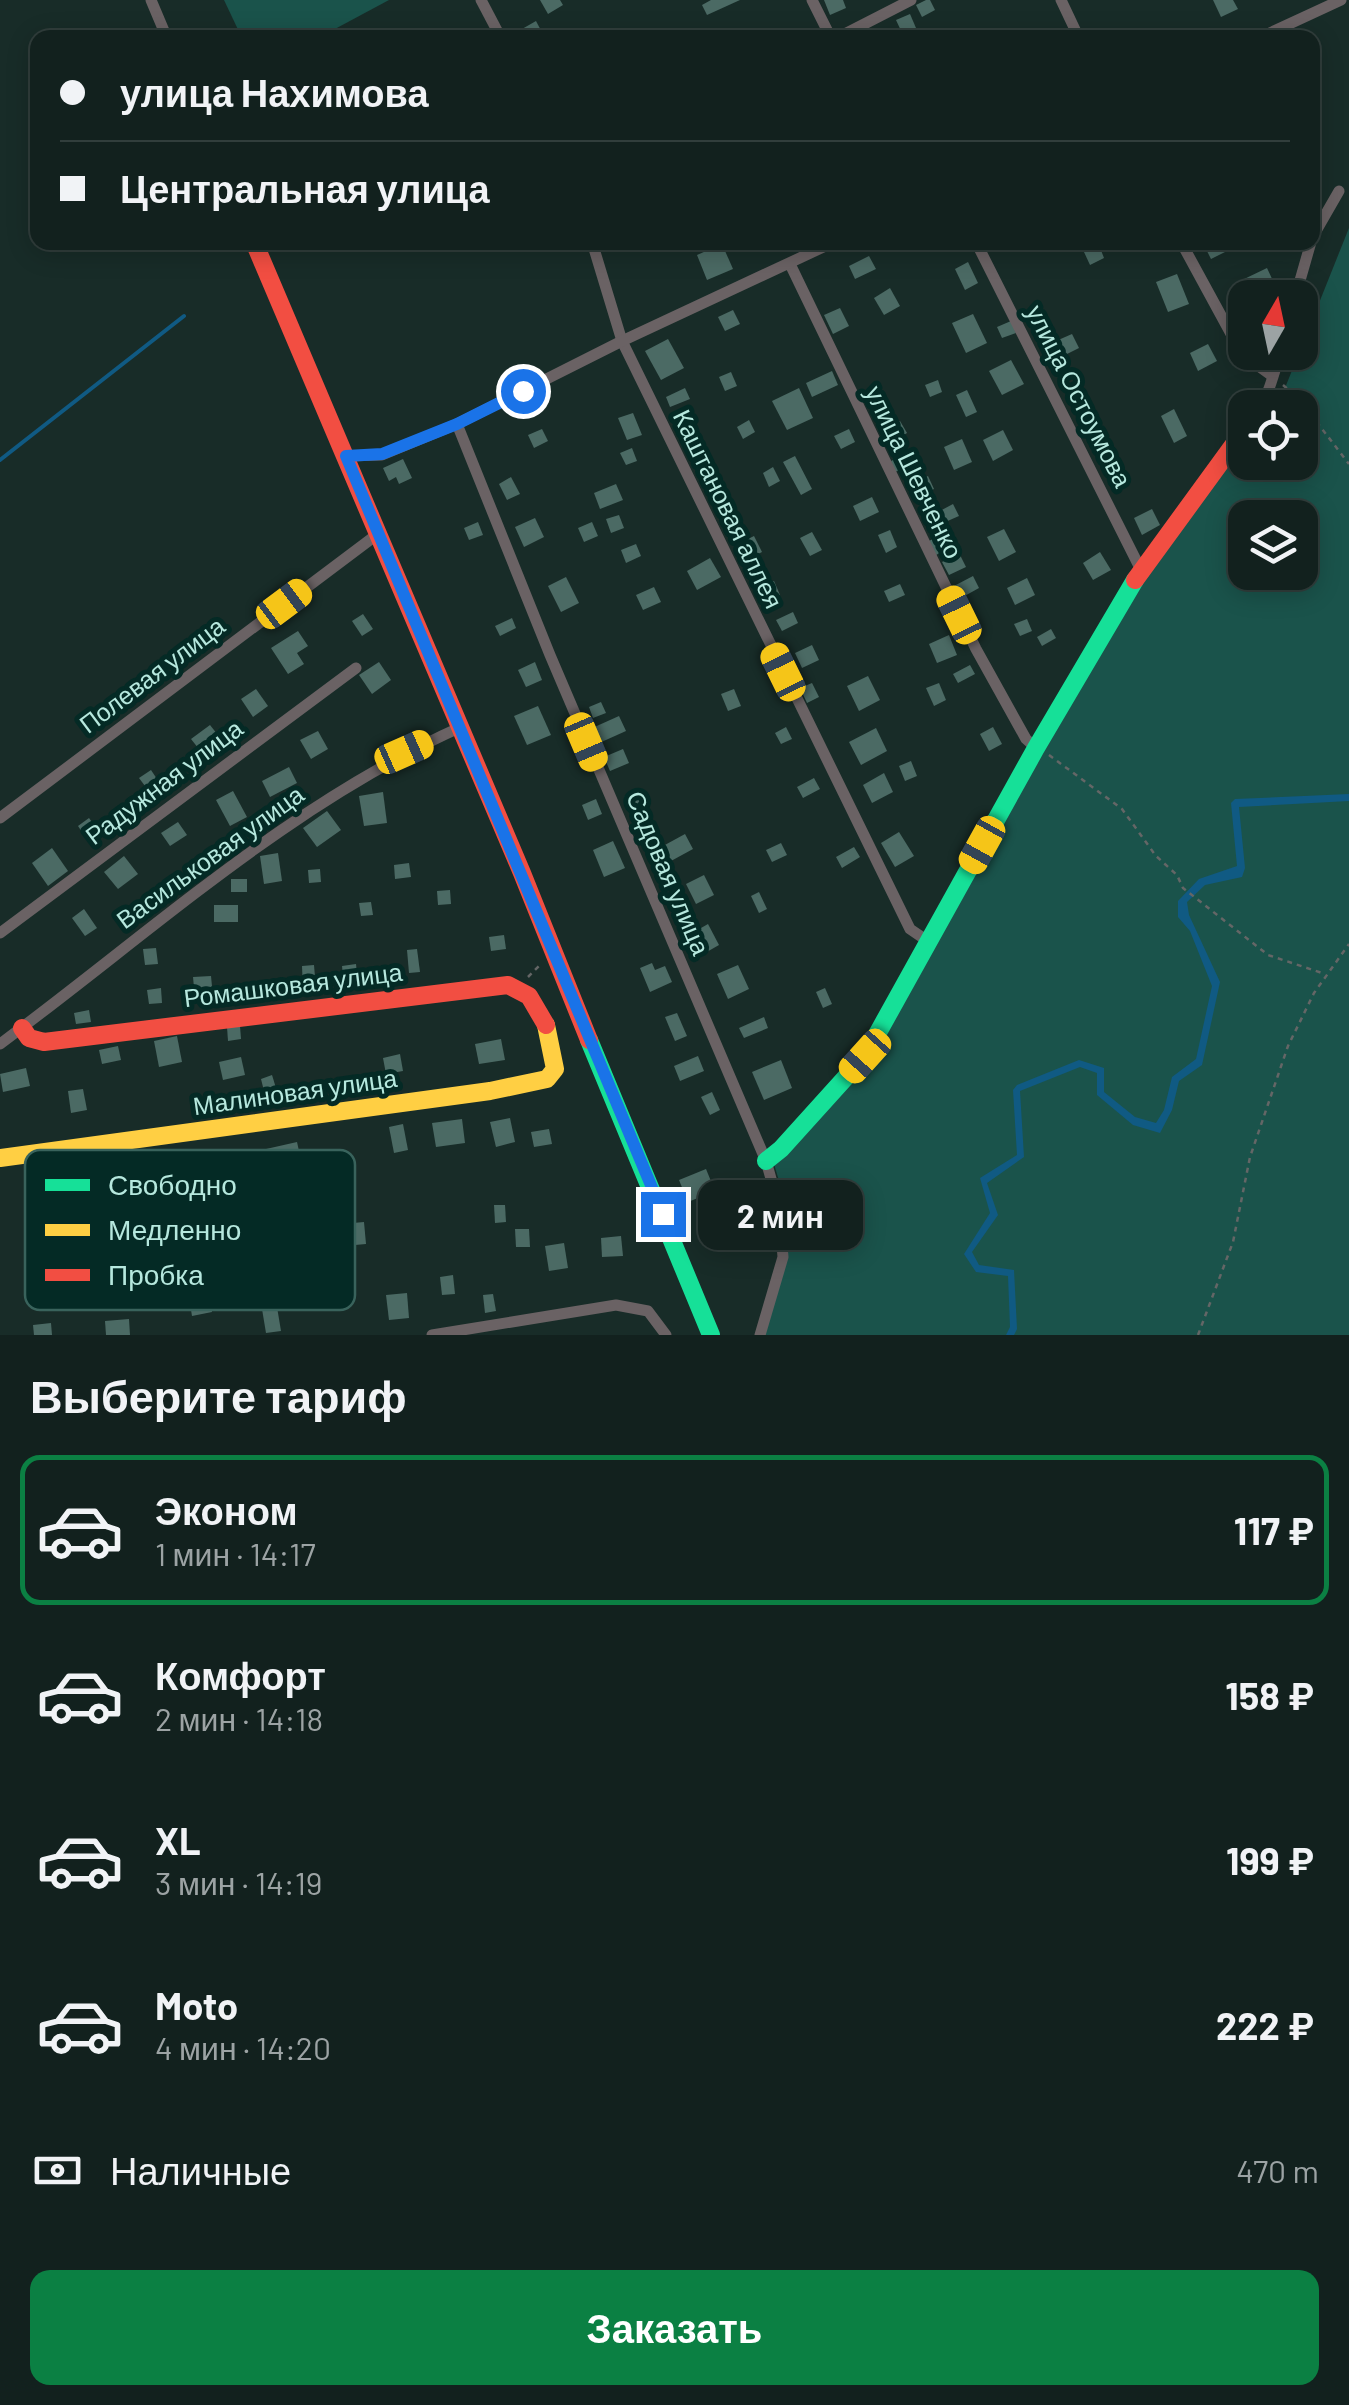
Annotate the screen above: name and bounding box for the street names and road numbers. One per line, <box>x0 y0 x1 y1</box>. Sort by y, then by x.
street label: улица Остоумова <box>1021 299 1139 492</box>
street label: улица Шевченко <box>860 380 970 563</box>
street label: Каштановая аллея <box>668 404 790 613</box>
street label: Полевая улица <box>73 610 230 739</box>
street label: Радужная улица <box>79 712 248 850</box>
street label: Васильковая улица <box>110 778 309 934</box>
street label: Садовая улица <box>621 786 717 959</box>
street label: Ромашковая улица <box>182 956 404 1012</box>
street label: Малиновая улица <box>191 1062 399 1120</box>

